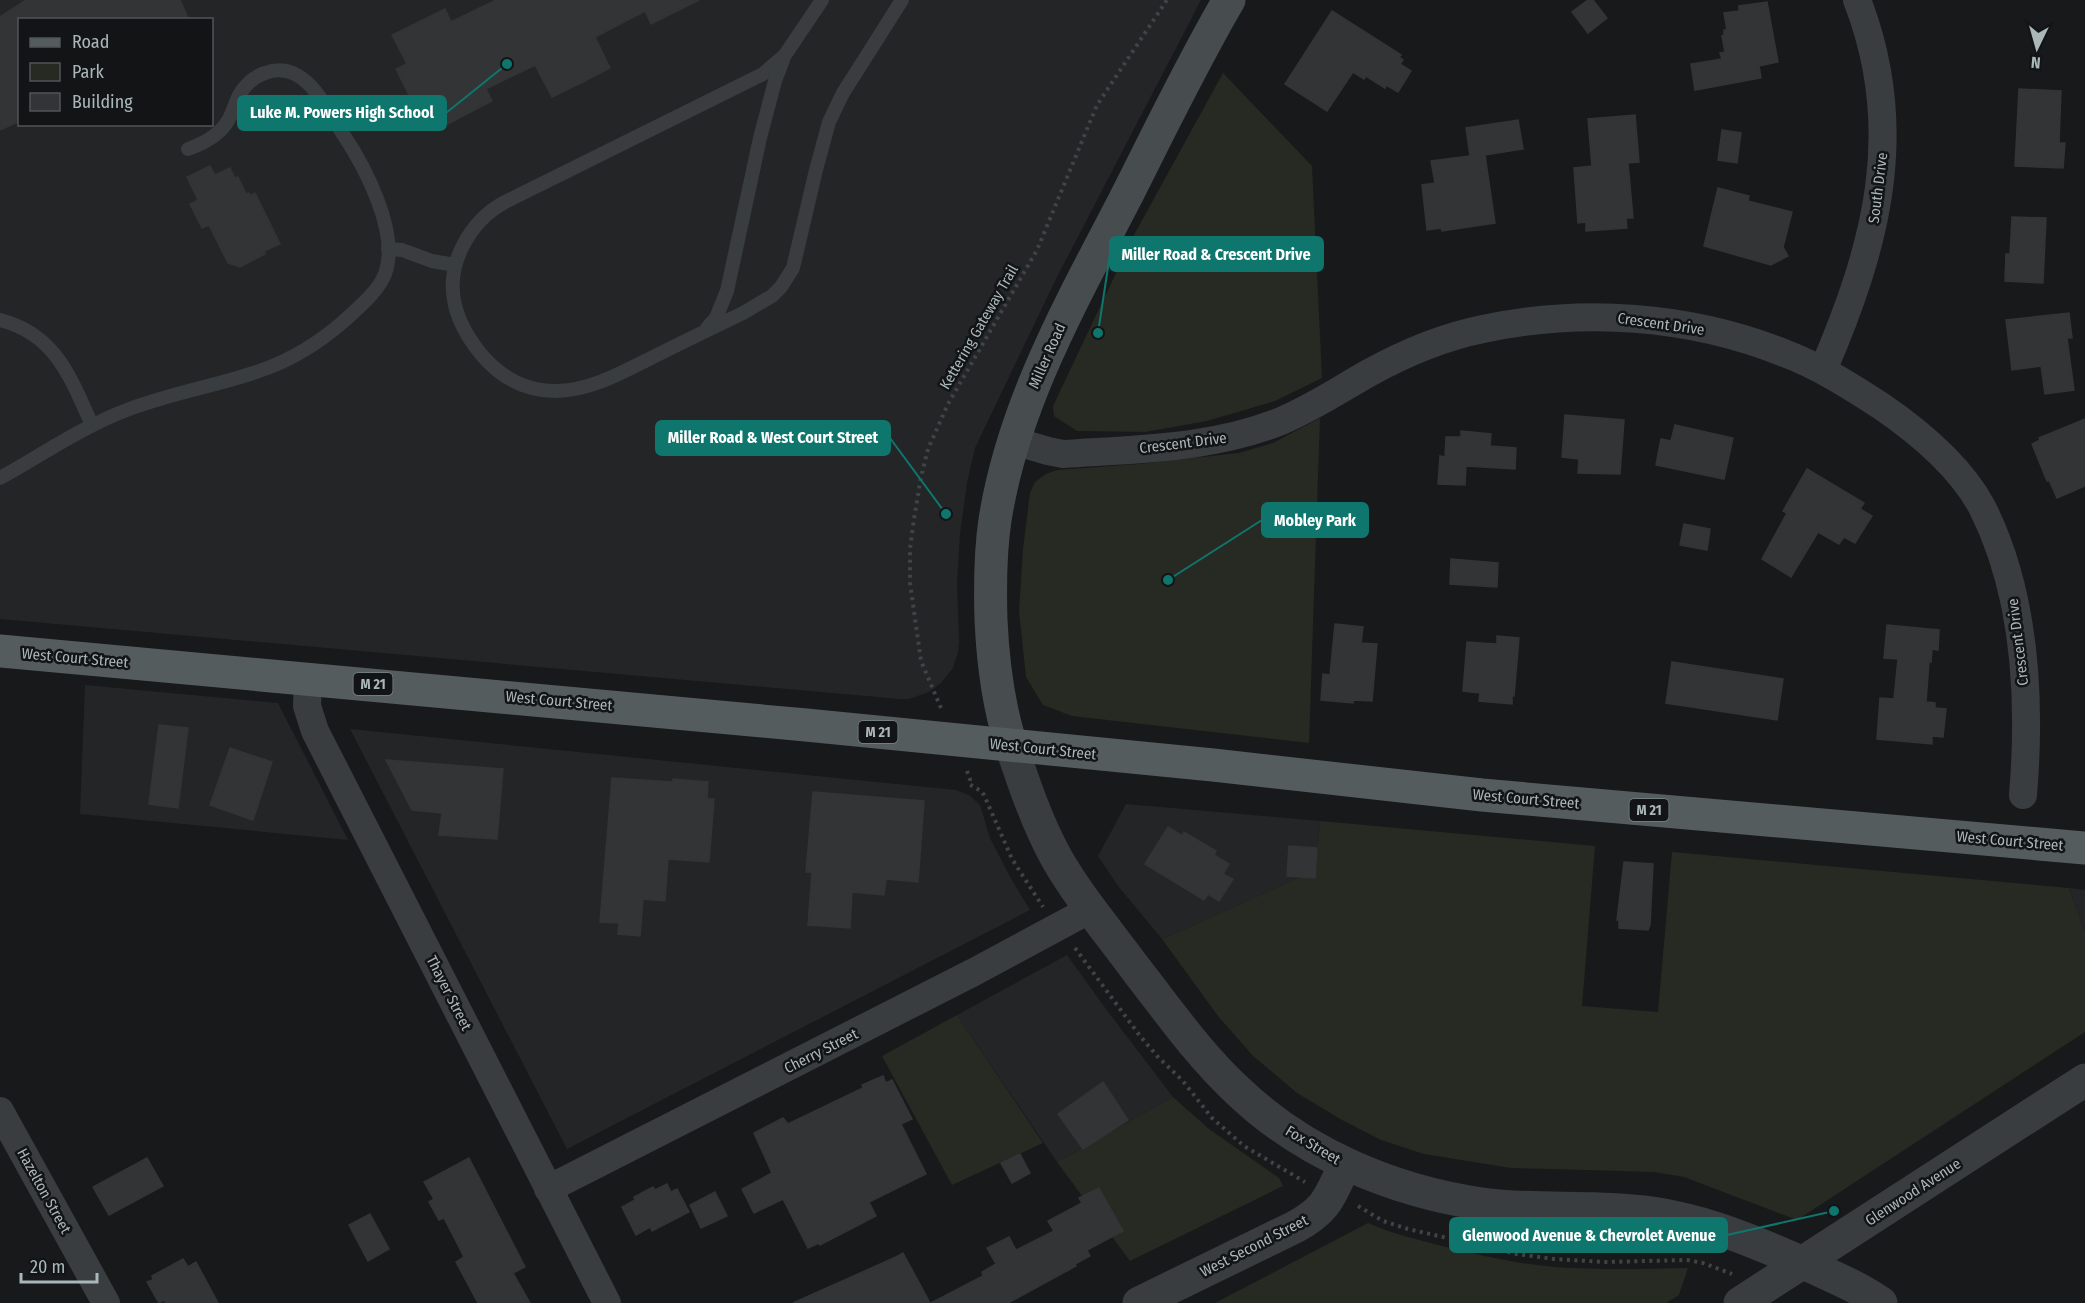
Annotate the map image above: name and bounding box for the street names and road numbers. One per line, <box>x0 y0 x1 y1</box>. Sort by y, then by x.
street label: South Drive <box>1865 152 1891 224</box>
street label: Kettering Gateway Trail <box>936 261 1022 393</box>
street label: Crescent Drive <box>1616 309 1706 339</box>
street label: Miller Road <box>1025 321 1069 391</box>
street label: Crescent Drive <box>1138 429 1228 457</box>
street label: Crescent Drive <box>2004 597 2032 687</box>
street label: West Court Street <box>21 644 129 672</box>
road number: M 21 <box>354 673 392 695</box>
street label: West Court Street <box>505 687 613 715</box>
road number: M 21 <box>858 721 898 743</box>
street label: West Court Street <box>989 734 1097 764</box>
street label: West Court Street <box>1472 785 1580 813</box>
road number: M 21 <box>1630 799 1668 821</box>
street label: West Court Street <box>1956 827 2064 855</box>
street label: Thayer Street <box>422 953 476 1034</box>
street label: Cherry Street <box>781 1025 861 1077</box>
street label: Fox Street <box>1282 1122 1344 1168</box>
street label: Hazelton Street <box>13 1145 75 1237</box>
street label: Glenwood Avenue <box>1862 1154 1964 1230</box>
street label: West Second Street <box>1197 1211 1311 1281</box>

